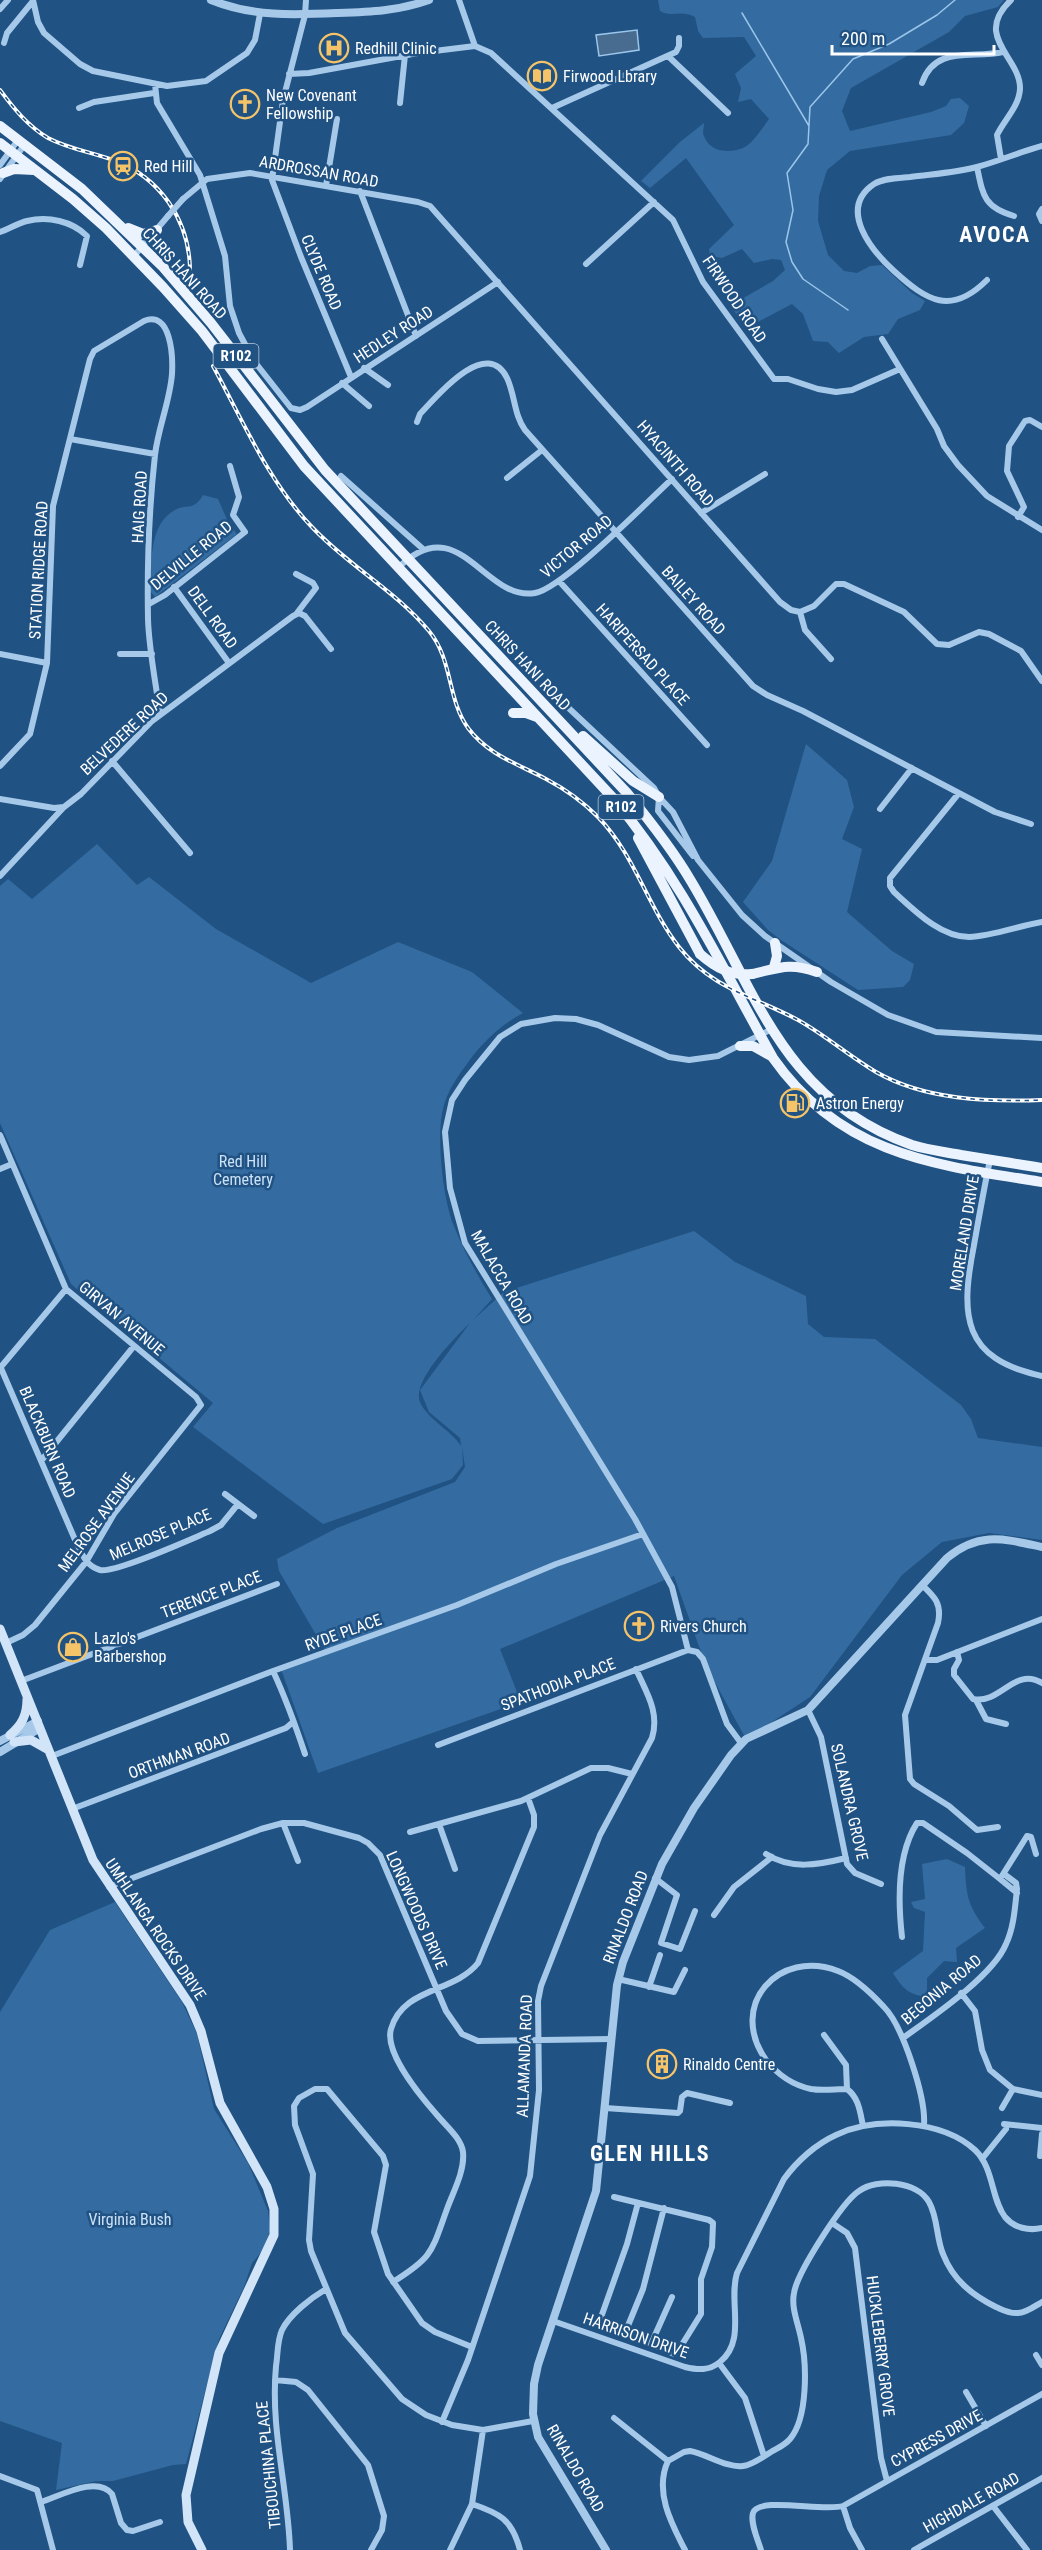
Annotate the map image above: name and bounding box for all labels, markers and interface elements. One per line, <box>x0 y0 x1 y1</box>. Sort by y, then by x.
scale bar <box>832 18 994 56</box>
text: 200 m <box>841 28 885 49</box>
hospital icon: Redhill Clinic <box>318 32 350 64</box>
place label: Redhill Clinic <box>355 39 437 58</box>
library icon: Firwood Lbrary <box>526 60 558 92</box>
place label: Firwood Lbrary <box>563 67 657 86</box>
place label: New Covenant Fellowship <box>266 86 357 123</box>
church icon: New Covenant Fellowship <box>229 88 261 120</box>
station icon: Red Hill <box>107 150 139 182</box>
street label: ARDROSSAN ROAD <box>258 152 380 191</box>
place label: Red Hill <box>144 157 193 176</box>
district label: AVOCA <box>959 222 1031 247</box>
street label: CHRIS HANI ROAD <box>139 224 231 323</box>
street label: CLYDE ROAD <box>297 232 346 313</box>
street label: FIRWOOD ROAD <box>699 252 771 346</box>
street label: HEDLEY ROAD <box>350 302 437 367</box>
road number: R102 <box>214 344 258 368</box>
street label: HYACINTH ROAD <box>633 417 718 510</box>
street label: HAIG ROAD <box>128 470 151 544</box>
street label: STATION RIDGE ROAD <box>25 500 52 640</box>
street label: VICTOR ROAD <box>537 511 616 582</box>
street label: DELVILLE ROAD <box>147 517 236 594</box>
street label: BAILEY ROAD <box>658 562 729 639</box>
street label: DELL ROAD <box>184 582 242 652</box>
street label: HARIPERSAD PLACE <box>592 600 693 709</box>
street label: CHRIS HANI ROAD <box>481 616 574 714</box>
street label: BELVEDERE ROAD <box>76 688 172 779</box>
road number: R102 <box>598 795 644 819</box>
fuel station icon: Astron Energy <box>779 1087 811 1119</box>
place label: Astron Energy <box>816 1094 904 1113</box>
park label: Red Hill Cemetery <box>213 1152 273 1189</box>
street label: MORELAND DRIVE <box>946 1174 983 1292</box>
street label: MALACCA ROAD <box>467 1227 536 1328</box>
street label: GIRVAN AVENUE <box>75 1277 168 1360</box>
street label: BLACKBURN ROAD <box>15 1383 80 1501</box>
street label: MELROSE AVENUE <box>54 1469 139 1576</box>
street label: MELROSE PLACE <box>107 1505 214 1564</box>
street label: TERENCE PLACE <box>158 1567 264 1622</box>
street label: RYDE PLACE <box>302 1610 384 1655</box>
church icon: Rivers Church <box>623 1610 655 1642</box>
place label: Rivers Church <box>660 1617 747 1636</box>
place label: Lazlo's Barbershop <box>94 1629 167 1666</box>
shop icon: Lazlo's Barbershop <box>57 1631 89 1663</box>
street label: SPATHODIA PLACE <box>498 1654 618 1715</box>
street label: ORTHMAN ROAD <box>126 1728 233 1783</box>
street label: SOLANDRA GROVE <box>827 1742 872 1863</box>
street label: LONGWOODS DRIVE <box>382 1848 451 1972</box>
street label: UMHLANGA ROCKS DRIVE <box>101 1855 210 2004</box>
street label: RINALDO ROAD <box>599 1868 652 1966</box>
street label: BEGONIA ROAD <box>897 1950 985 2028</box>
street label: ALLAMANDA ROAD <box>513 1994 536 2118</box>
building icon: Rinaldo Centre <box>646 2048 678 2080</box>
place label: Rinaldo Centre <box>683 2055 775 2074</box>
district label: GLEN HILLS <box>590 2141 710 2166</box>
park label: Virginia Bush <box>88 2210 172 2229</box>
street label: HUCKLEBERRY GROVE <box>862 2274 899 2418</box>
street label: HARRISON DRIVE <box>581 2309 691 2362</box>
street label: TIBOUCHINA PLACE <box>252 2400 285 2530</box>
street label: CYPRESS DRIVE <box>887 2405 985 2471</box>
street label: RINALDO ROAD <box>543 2421 608 2515</box>
street label: HIGHDALE ROAD <box>920 2468 1023 2537</box>

